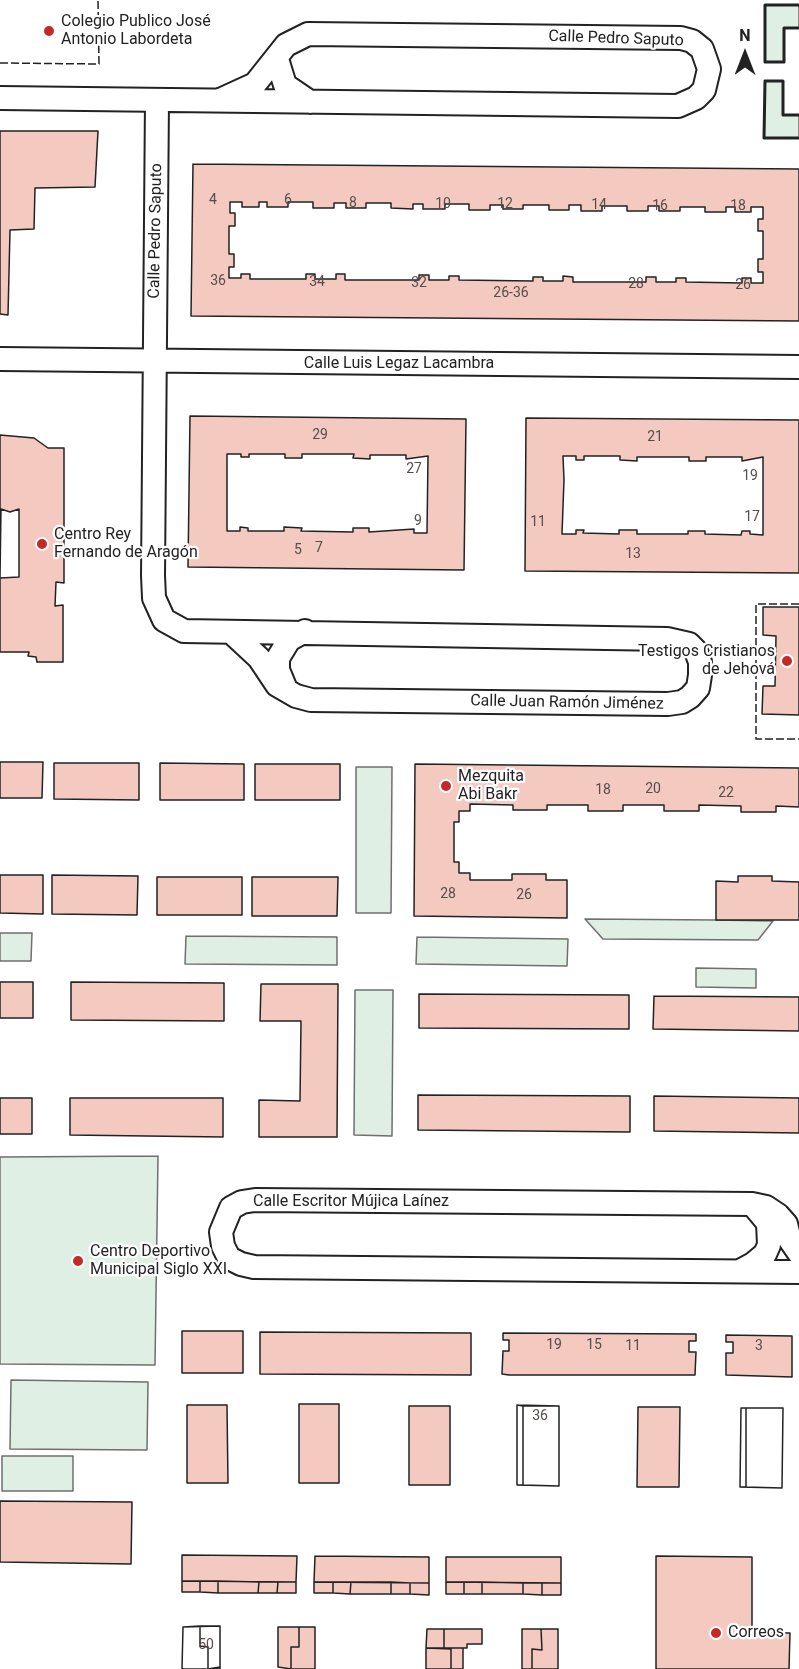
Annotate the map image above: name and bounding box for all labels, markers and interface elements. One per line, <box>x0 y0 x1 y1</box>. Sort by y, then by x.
place label: Colegio Publico José Antonio Labordeta <box>61 12 211 50</box>
marker: Colegio Publico José Antonio Labordeta <box>42 24 56 38</box>
north arrow <box>715 24 775 84</box>
text: N <box>739 26 751 45</box>
street label: Calle Pedro Saputo <box>548 27 684 51</box>
street label: Calle Pedro Saputo <box>145 163 167 299</box>
house number: 4 <box>209 192 217 208</box>
house number: 6 <box>284 192 292 208</box>
house number: 8 <box>349 195 357 211</box>
house number: 10 <box>435 196 451 212</box>
house number: 12 <box>497 196 513 212</box>
house number: 14 <box>591 197 607 213</box>
house number: 16 <box>652 198 668 214</box>
house number: 18 <box>730 198 746 214</box>
house number: 36 <box>210 273 226 289</box>
house number: 34 <box>309 274 325 290</box>
house number: 32 <box>411 275 427 291</box>
house number: 28 <box>628 276 644 292</box>
house number: 26 <box>735 277 751 293</box>
house number: 26-36 <box>493 285 529 301</box>
street label: Calle Luis Legaz Lacambra <box>304 354 494 374</box>
house number: 29 <box>312 427 328 443</box>
house number: 21 <box>647 429 663 445</box>
house number: 27 <box>406 461 422 477</box>
house number: 19 <box>742 468 758 484</box>
house number: 17 <box>744 509 760 525</box>
house number: 9 <box>414 513 422 529</box>
house number: 11 <box>530 514 546 530</box>
place label: Centro Rey Fernando de Aragón <box>54 525 198 563</box>
marker: Centro Rey Fernando de Aragón <box>35 537 49 551</box>
house number: 7 <box>315 540 323 556</box>
house number: 5 <box>294 542 302 558</box>
house number: 13 <box>625 546 641 562</box>
place label: Testigos Cristianos de Jehová <box>638 642 775 680</box>
marker: Testigos Cristianos de Jehová <box>780 654 794 668</box>
street label: Calle Juan Ramón Jiménez <box>470 692 664 714</box>
place label: Mezquita Abi Bakr <box>458 767 524 805</box>
marker: Mezquita Abi Bakr <box>439 779 453 793</box>
house number: 20 <box>645 781 661 797</box>
house number: 18 <box>595 782 611 798</box>
house number: 22 <box>718 785 734 801</box>
house number: 28 <box>440 886 456 902</box>
house number: 26 <box>516 887 532 903</box>
street label: Calle Escritor Mújica Laínez <box>253 1192 449 1212</box>
place label: Centro Deportivo Municipal Siglo XXI <box>90 1242 227 1280</box>
marker: Centro Deportivo Municipal Siglo XXI <box>71 1254 85 1268</box>
house number: 19 <box>546 1337 562 1353</box>
house number: 15 <box>586 1337 602 1353</box>
house number: 11 <box>625 1338 641 1354</box>
house number: 3 <box>755 1338 763 1354</box>
house number: 36 <box>532 1408 548 1424</box>
place label: Correos <box>728 1623 784 1643</box>
marker: Correos <box>709 1626 723 1640</box>
house number: 50 <box>198 1637 214 1653</box>

